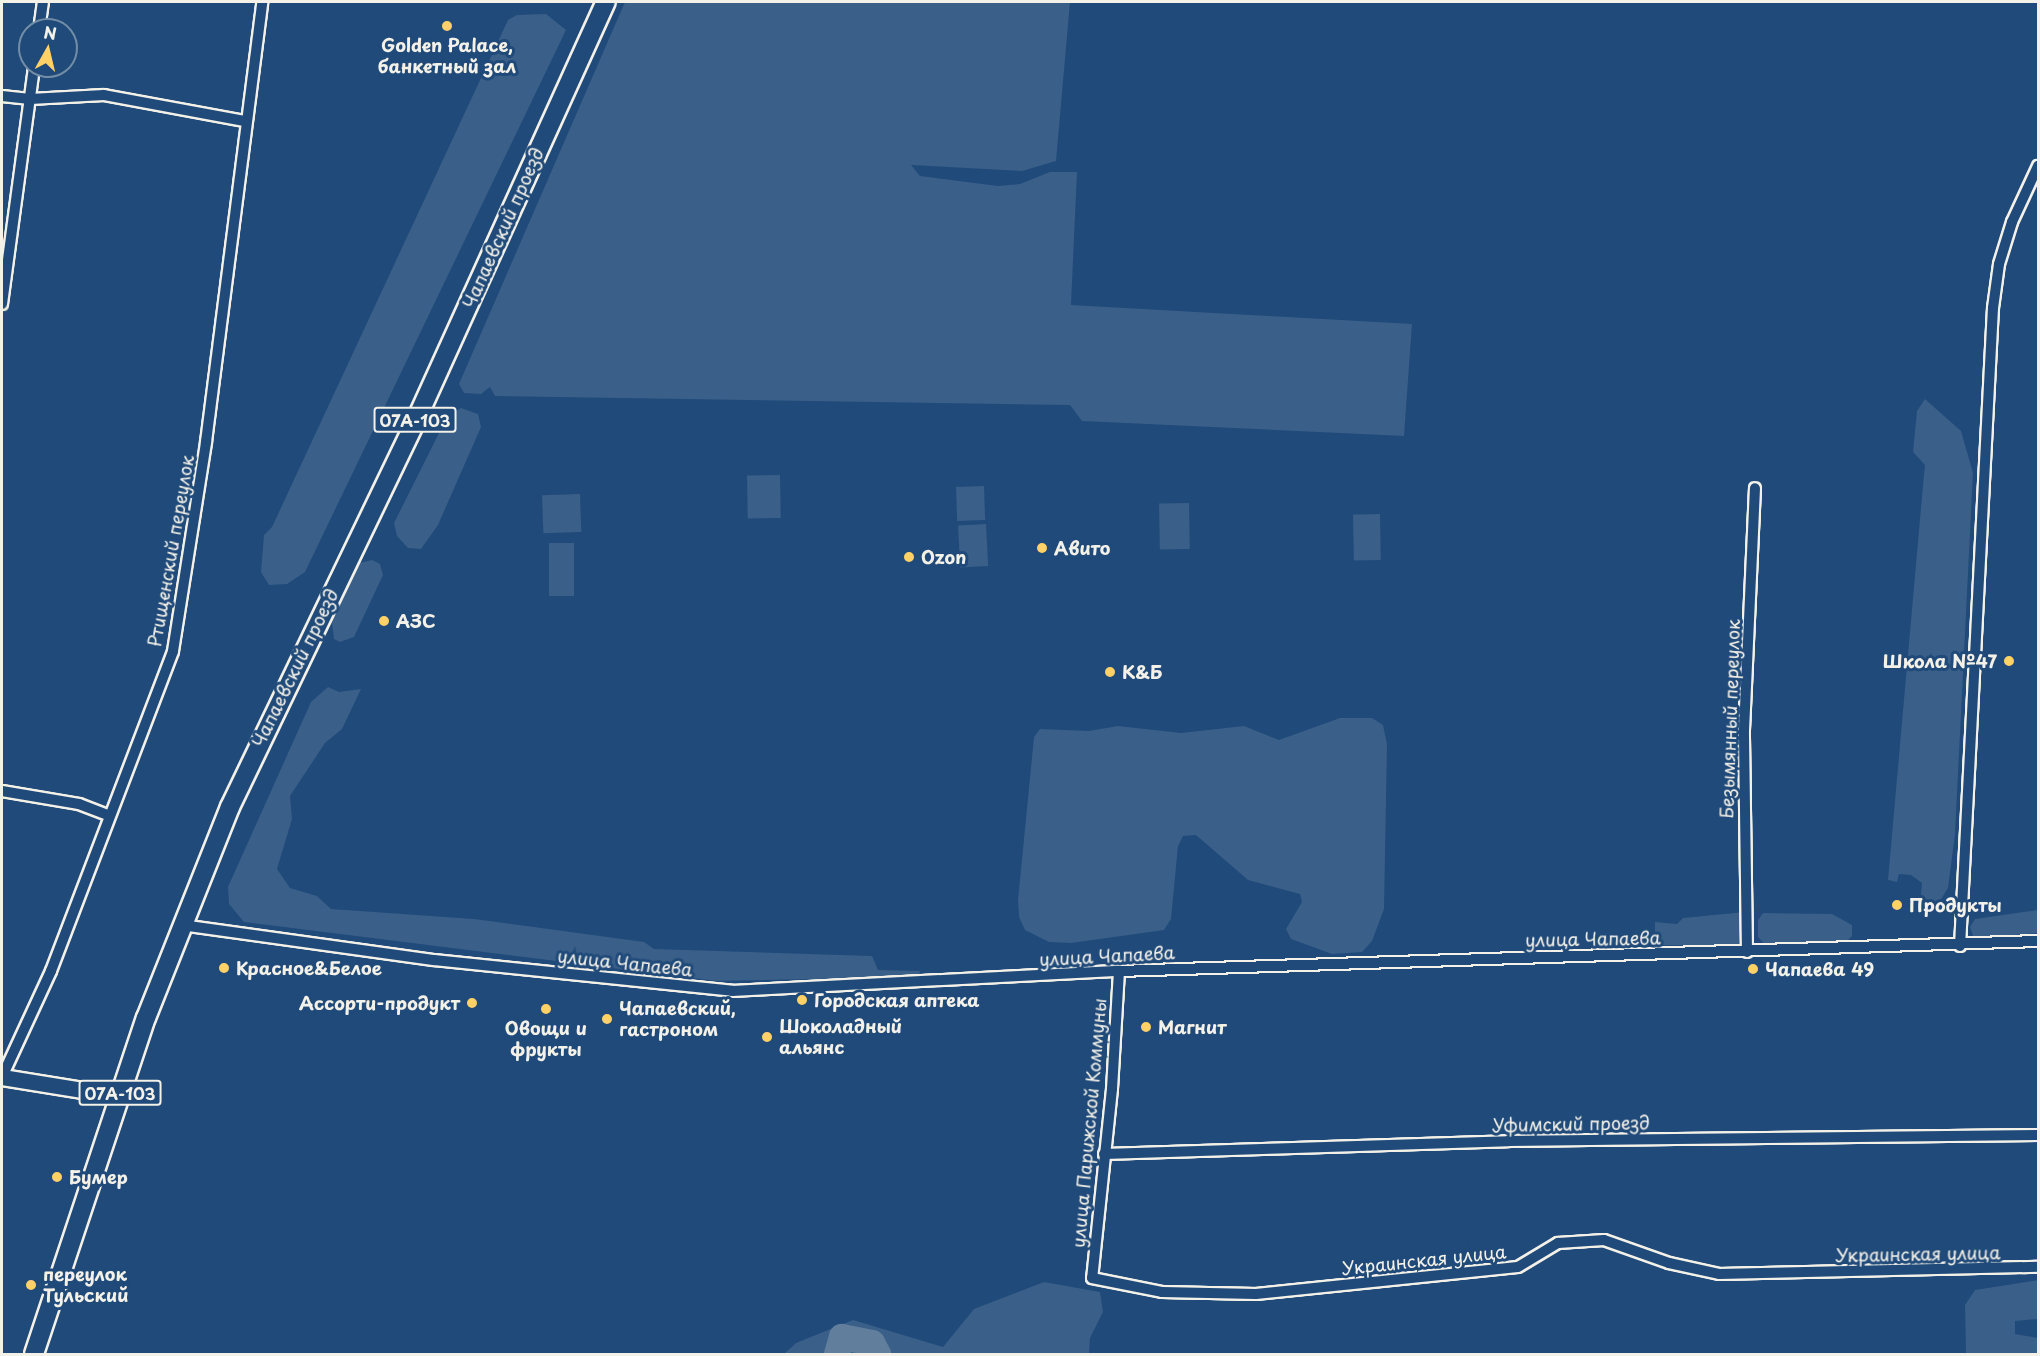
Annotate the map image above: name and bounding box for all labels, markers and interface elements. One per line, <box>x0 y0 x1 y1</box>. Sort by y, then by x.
north arrow <box>18 18 78 78</box>
text: N <box>42 19 58 45</box>
marker: Golden Palace, банкетный зал <box>440 19 454 33</box>
place label: Golden Palace, банкетный зал <box>378 35 516 78</box>
street label: Чапаевский проезд <box>458 144 548 312</box>
road number: 07А-103 <box>373 407 457 433</box>
street label: Ртищенский переулок <box>143 453 199 649</box>
place label: Авито <box>1054 537 1110 559</box>
marker: Авито <box>1035 541 1049 555</box>
place label: Ozon <box>921 546 966 568</box>
marker: Ozon <box>902 550 916 564</box>
street label: Чапаевский проезд <box>247 585 343 751</box>
place label: АЗС <box>396 610 436 632</box>
marker: АЗС <box>377 614 391 628</box>
street label: Безымянный переулок <box>1716 619 1744 819</box>
place label: Школа №47 <box>1882 650 1997 672</box>
marker: Школа №47 <box>2002 654 2016 668</box>
place label: К&Б <box>1122 661 1162 683</box>
marker: К&Б <box>1103 665 1117 679</box>
place label: Продукты <box>1909 894 2002 916</box>
marker: Продукты <box>1890 898 1904 912</box>
street label: улица Чапаева <box>1525 927 1661 951</box>
street label: улица Чапаева <box>1038 942 1176 970</box>
street label: улица Чапаева <box>556 945 694 981</box>
place label: Красное&Белое <box>236 957 382 979</box>
place label: Чапаева 49 <box>1765 958 1874 980</box>
marker: Красное&Белое <box>217 961 231 975</box>
marker: Чапаева 49 <box>1746 962 1760 976</box>
place label: Городская аптека <box>814 989 980 1011</box>
place label: Ассорти-продукт <box>299 992 460 1014</box>
marker: Городская аптека <box>795 993 809 1007</box>
marker: Ассорти-продукт <box>465 996 479 1010</box>
street label: улица Парижской Коммуны <box>1067 997 1111 1249</box>
place label: Чапаевский, гастроном <box>619 998 736 1040</box>
marker: Овощи и фрукты <box>539 1002 553 1016</box>
marker: Чапаевский, гастроном <box>600 1012 614 1026</box>
place label: Шоколадный альянс <box>779 1016 902 1058</box>
place label: Магнит <box>1158 1016 1226 1038</box>
place label: Овощи и фрукты <box>505 1018 587 1060</box>
marker: Магнит <box>1139 1020 1153 1034</box>
marker: Шоколадный альянс <box>760 1030 774 1044</box>
road number: 07А-103 <box>78 1080 162 1106</box>
street label: Уфимский проезд <box>1492 1112 1650 1136</box>
place label: Бумер <box>69 1166 128 1188</box>
marker: Бумер <box>50 1170 64 1184</box>
street label: Украинская улица <box>1341 1241 1507 1279</box>
street label: Украинская улица <box>1835 1242 2001 1266</box>
place label: переулок Тульский <box>43 1264 128 1306</box>
marker: переулок Тульский <box>24 1278 38 1292</box>

